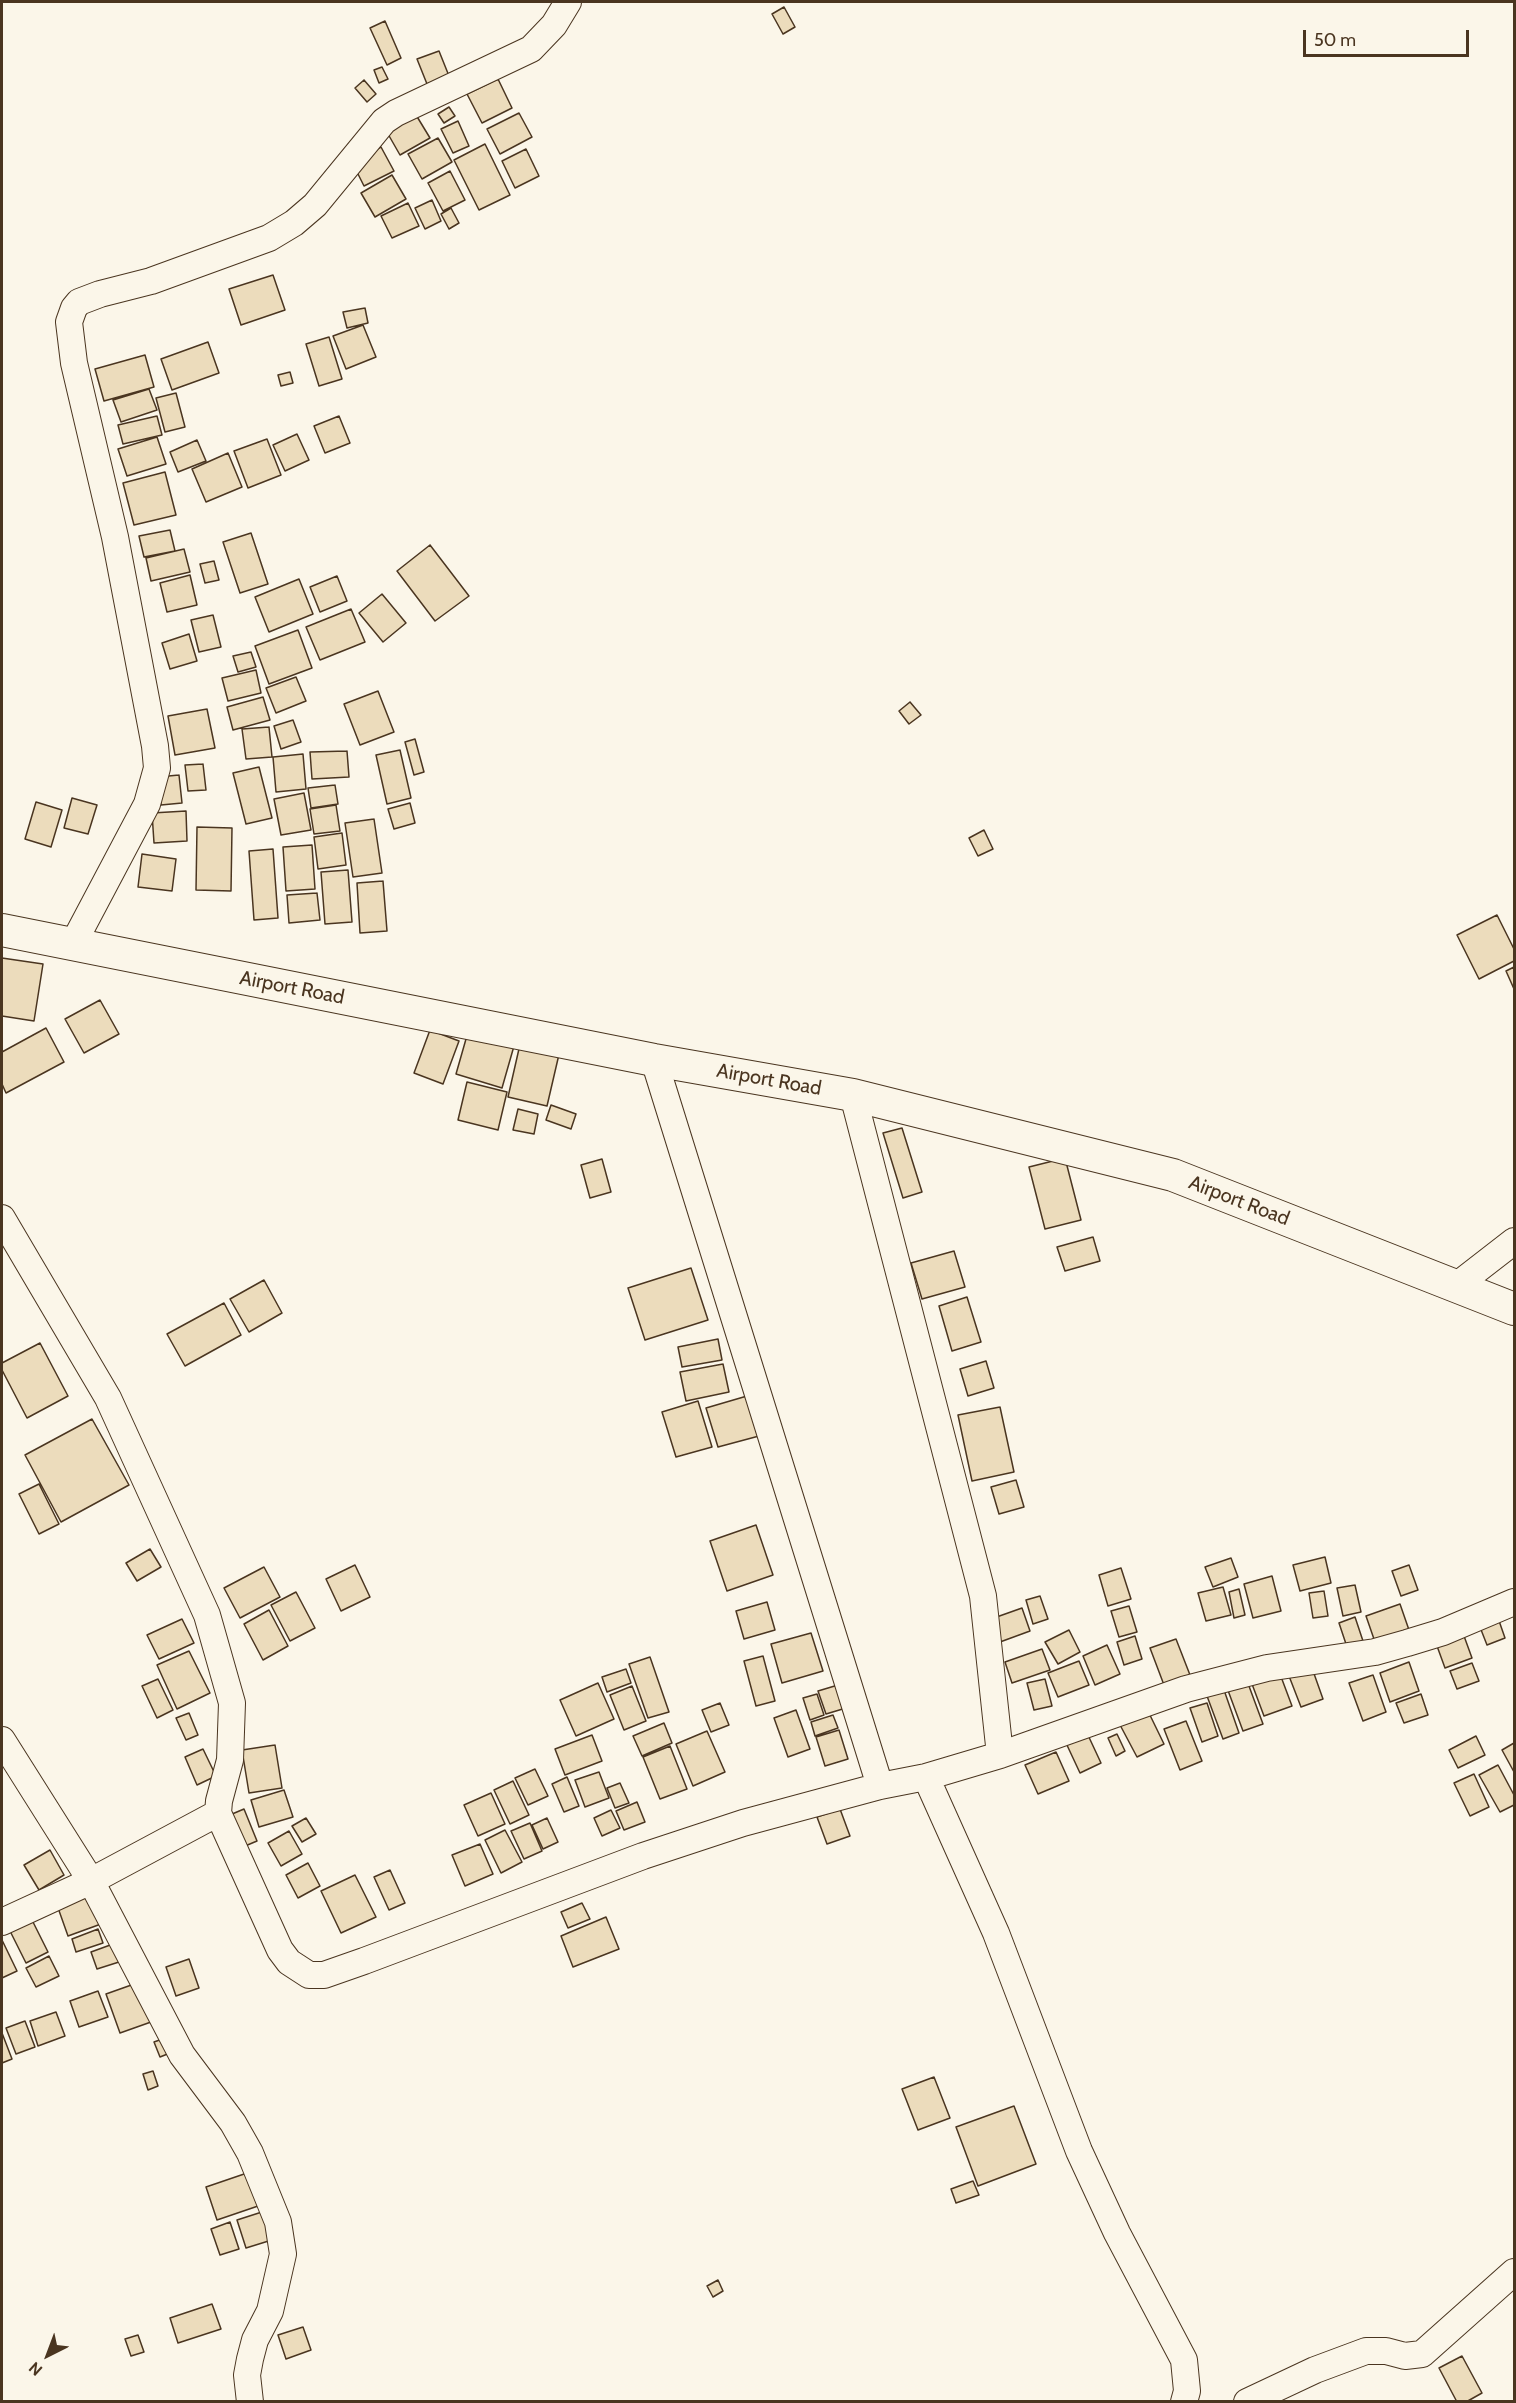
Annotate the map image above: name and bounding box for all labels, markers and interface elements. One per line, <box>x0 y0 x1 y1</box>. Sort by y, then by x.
scale bar <box>1306 18 1472 56</box>
text: 50 m <box>1314 29 1356 51</box>
street label: Airport Road <box>238 966 346 1010</box>
street label: Airport Road <box>715 1059 823 1101</box>
street label: Airport Road <box>1185 1171 1293 1231</box>
north arrow <box>18 2325 78 2385</box>
text: N <box>25 2358 46 2380</box>

